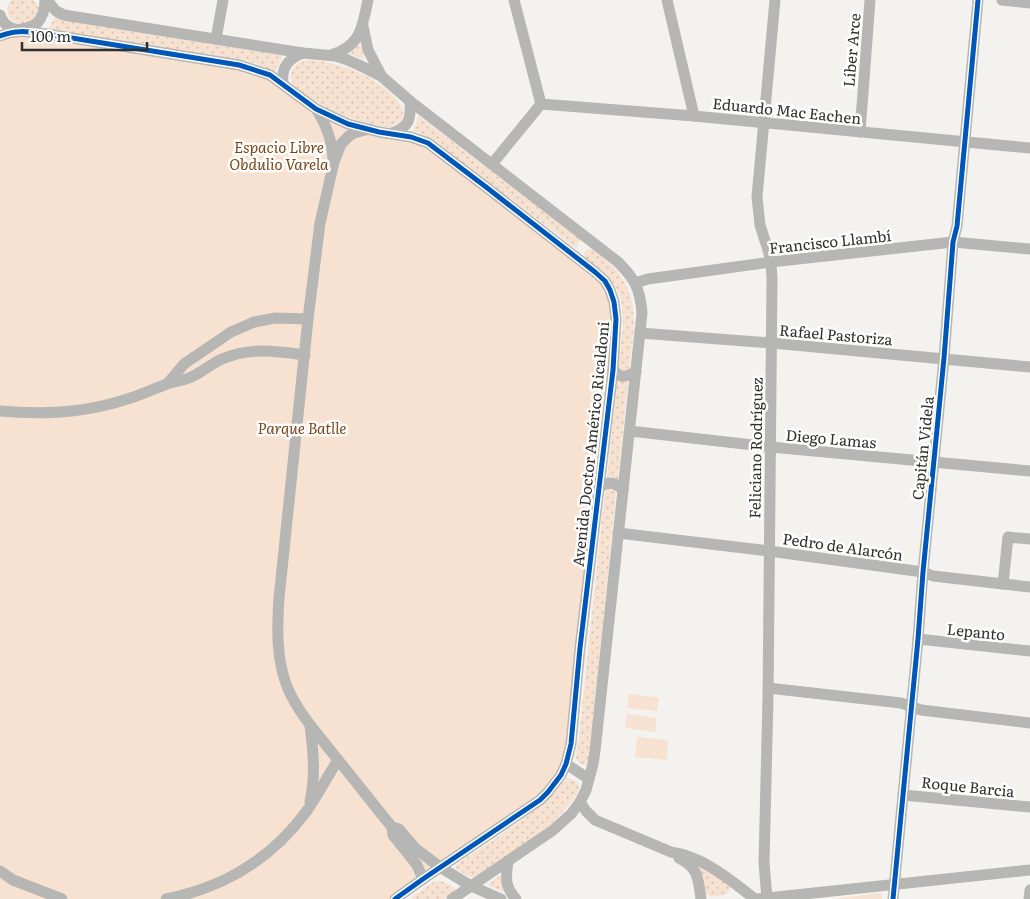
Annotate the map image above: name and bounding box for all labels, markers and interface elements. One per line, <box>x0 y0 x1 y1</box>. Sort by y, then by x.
street label: Líber Arce <box>836 12 866 88</box>
scale bar <box>22 20 148 52</box>
text: 100 m <box>30 24 71 47</box>
street label: Eduardo Mac Eachen <box>712 91 863 129</box>
park label: Espacio Libre Obdulio Varela <box>229 135 329 175</box>
street label: Francisco Llambí <box>768 223 892 259</box>
street label: Rafael Pastoriza <box>778 318 895 350</box>
street label: Avenida Doctor Américo Ricaldoni <box>566 320 614 568</box>
street label: Feliciano Rodríguez <box>742 377 768 519</box>
street label: Capitán Videla <box>905 394 939 501</box>
park label: Parque Batlle <box>258 416 346 439</box>
street label: Diego Lamas <box>785 423 877 453</box>
street label: Pedro de Alarcón <box>781 526 905 566</box>
street label: Lepanto <box>946 616 1007 646</box>
street label: Roque Barcia <box>920 770 1017 802</box>

